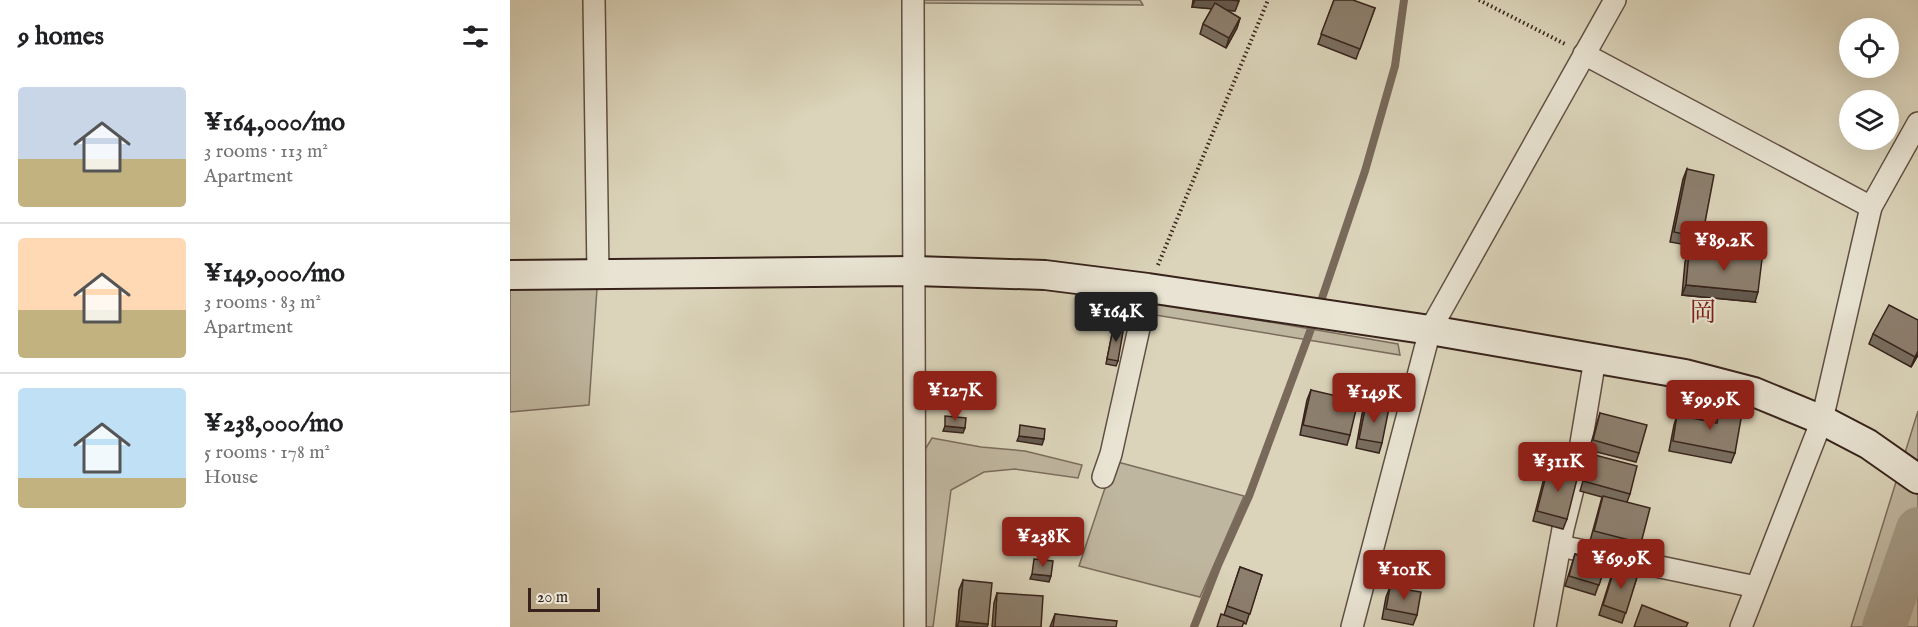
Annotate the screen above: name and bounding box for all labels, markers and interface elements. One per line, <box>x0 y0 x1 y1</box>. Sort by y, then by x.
map controls <box>1839 18 1899 150</box>
button: locate <box>1839 18 1899 78</box>
text: 9 homes <box>18 20 104 53</box>
icon: filters <box>459 20 492 53</box>
button: layers <box>1839 90 1899 150</box>
text: ¥164,000/mo <box>204 106 345 139</box>
icon: home <box>66 111 138 183</box>
text: 3 rooms · 113 m² <box>204 139 328 164</box>
text: Apartment <box>204 164 293 189</box>
pin: ¥89.2K <box>1675 221 1773 272</box>
text: ¥89.2K <box>1694 228 1754 253</box>
text: ¥149,000/mo <box>204 257 345 290</box>
icon: home <box>66 262 138 334</box>
text: 3 rooms · 83 m² <box>204 290 321 315</box>
pin: ¥164K <box>1074 292 1158 343</box>
district label: 岡 <box>1690 297 1717 331</box>
text: ¥164K <box>1089 299 1143 324</box>
text: Apartment <box>204 315 293 340</box>
pin: ¥127K <box>913 371 997 422</box>
pin: ¥149K <box>1332 373 1416 424</box>
text: ¥127K <box>927 378 983 403</box>
text: ¥149K <box>1346 380 1402 405</box>
pin: ¥99.9K <box>1661 380 1759 431</box>
text: ¥99.9K <box>1680 387 1740 412</box>
text: ¥238,000/mo <box>204 407 343 440</box>
icon: home <box>66 412 138 484</box>
text: 5 rooms · 178 m² <box>204 440 330 465</box>
pin: ¥311K <box>1516 442 1600 493</box>
text: ¥311K <box>1532 449 1584 474</box>
text: House <box>204 465 258 490</box>
pin: ¥238K <box>1001 517 1085 568</box>
text: ¥238K <box>1016 524 1070 549</box>
pin: ¥69.9K <box>1572 539 1670 590</box>
text: ¥69.9K <box>1591 546 1651 571</box>
pin: ¥101K <box>1362 550 1446 601</box>
text: ¥101K <box>1377 557 1431 582</box>
scale bar <box>528 585 600 612</box>
text: 20 m <box>537 588 568 608</box>

